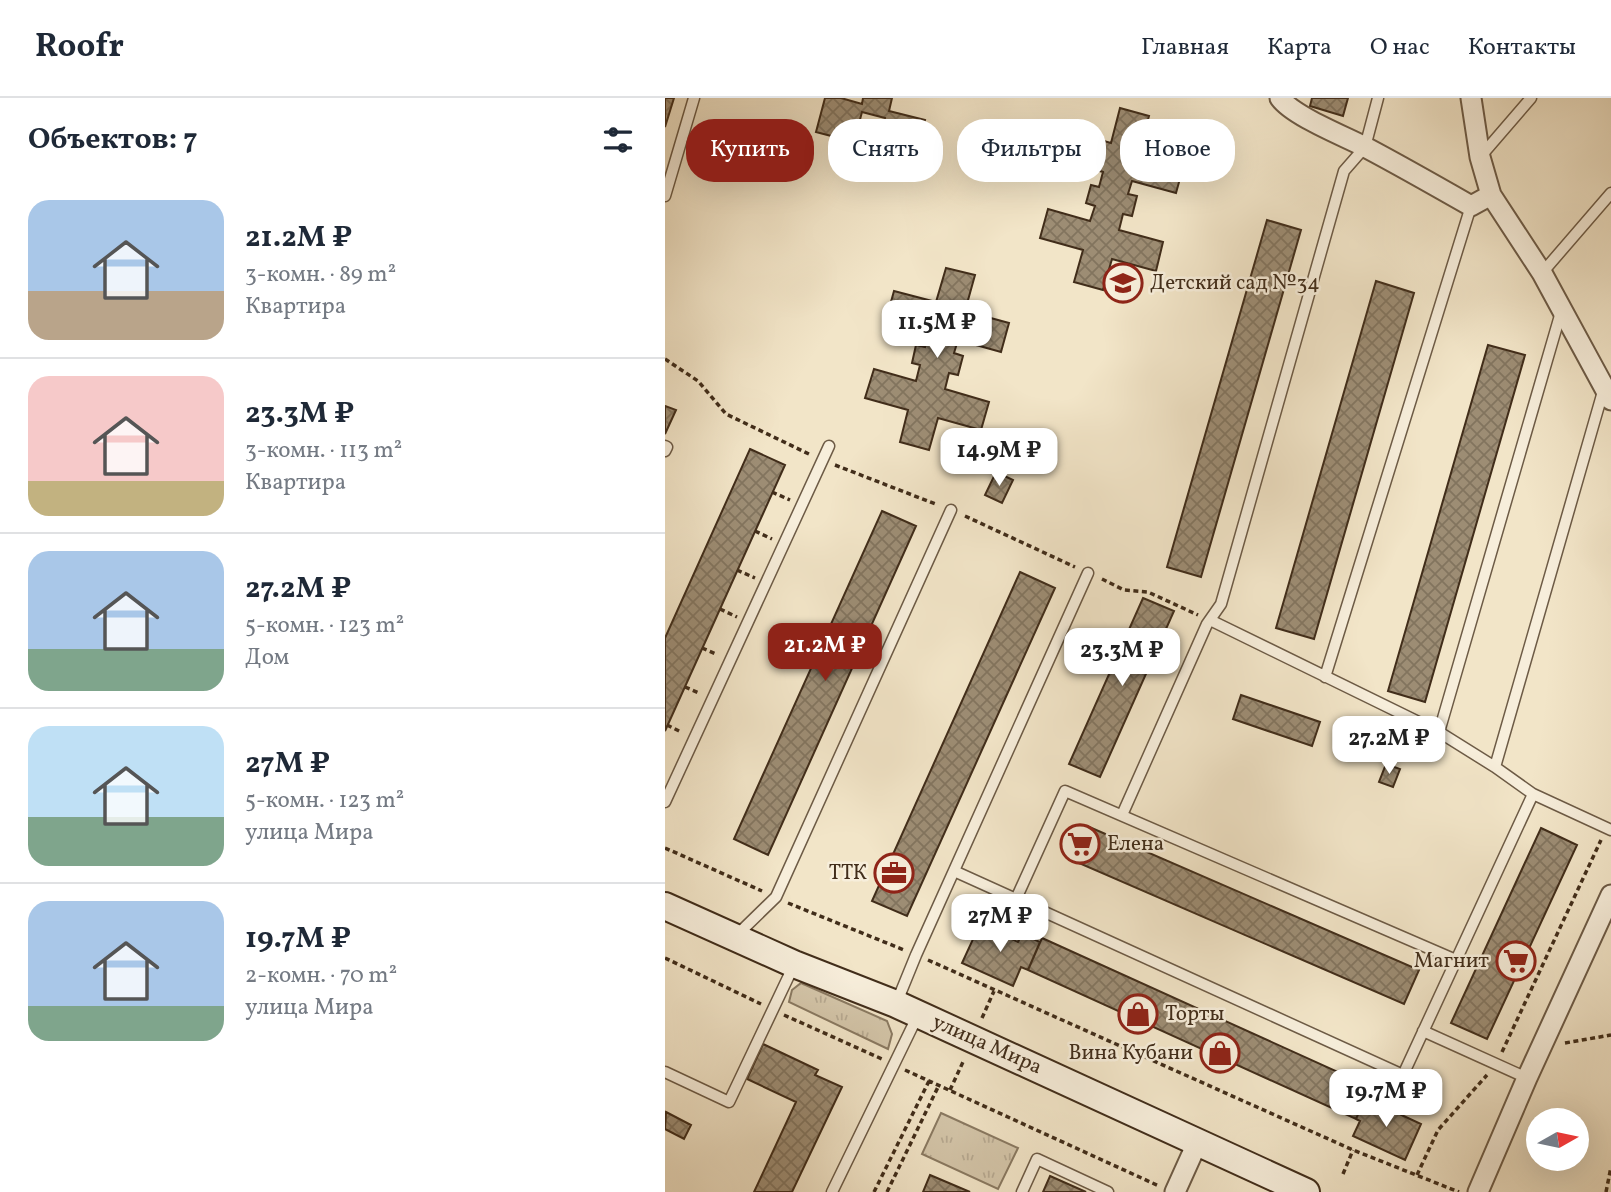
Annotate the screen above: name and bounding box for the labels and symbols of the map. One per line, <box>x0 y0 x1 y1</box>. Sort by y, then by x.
school or university icon: Детский сад №34 <box>1102 262 1144 304</box>
place label: Детский сад №34 <box>1150 269 1320 298</box>
pin: 11.5M ₽ <box>872 300 1002 360</box>
pin: 14.9M ₽ <box>934 428 1064 488</box>
pin: 21.2M ₽ <box>760 624 890 683</box>
pin: 23.3M ₽ <box>1057 628 1187 688</box>
pin: 27.2M ₽ <box>1324 716 1454 776</box>
supermarket icon: Елена <box>1059 823 1101 865</box>
place label: Елена <box>1107 830 1164 859</box>
office icon: ТТК <box>873 852 915 894</box>
place label: ТТК <box>829 859 867 888</box>
pin: 27M ₽ <box>951 894 1049 954</box>
supermarket icon: Магнит <box>1495 940 1537 982</box>
place label: Магнит <box>1414 947 1489 976</box>
shop icon: Торты <box>1117 993 1159 1035</box>
place label: Торты <box>1165 1000 1224 1029</box>
street label: улица Мира <box>927 1008 1047 1082</box>
shop icon: Вина Кубани <box>1199 1032 1241 1074</box>
place label: Вина Кубани <box>1068 1039 1193 1068</box>
pin: 19.7M ₽ <box>1321 1070 1451 1129</box>
north arrow <box>1526 1108 1589 1171</box>

